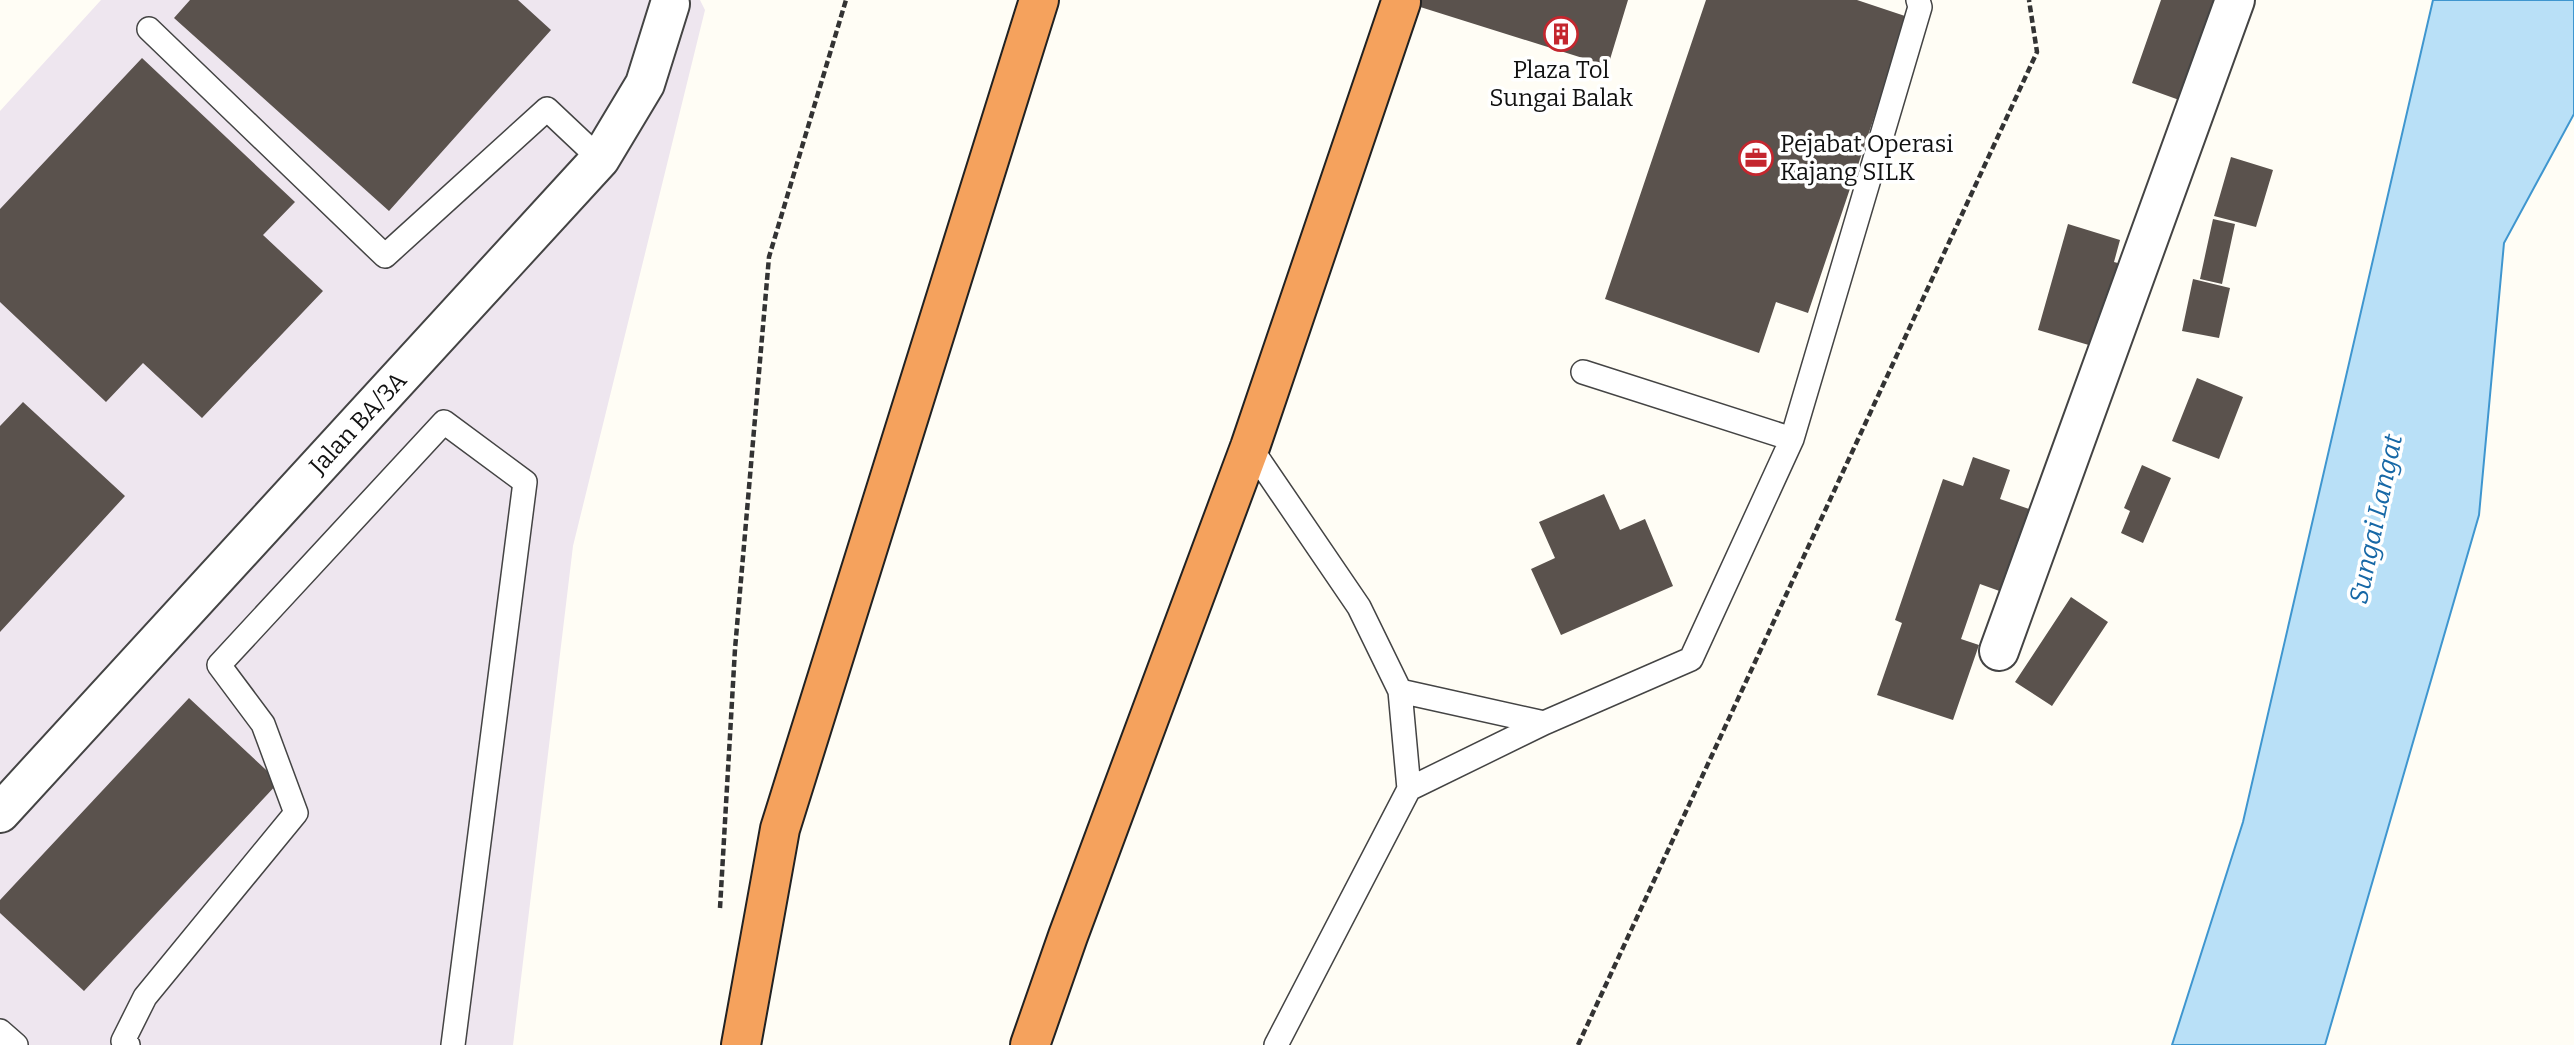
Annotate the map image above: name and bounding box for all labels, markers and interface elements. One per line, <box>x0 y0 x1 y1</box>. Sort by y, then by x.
building icon: Plaza Tol Sungai Balak <box>1542 15 1580 53</box>
place label: Plaza Tol Sungai Balak <box>1489 56 1633 112</box>
place label: Pejabat Operasi Kajang SILK <box>1780 130 1953 186</box>
office icon: Pejabat Operasi Kajang SILK <box>1737 139 1775 177</box>
street label: Jalan BA/3A <box>303 366 412 481</box>
water label: Sungai Langat <box>2343 431 2409 607</box>

